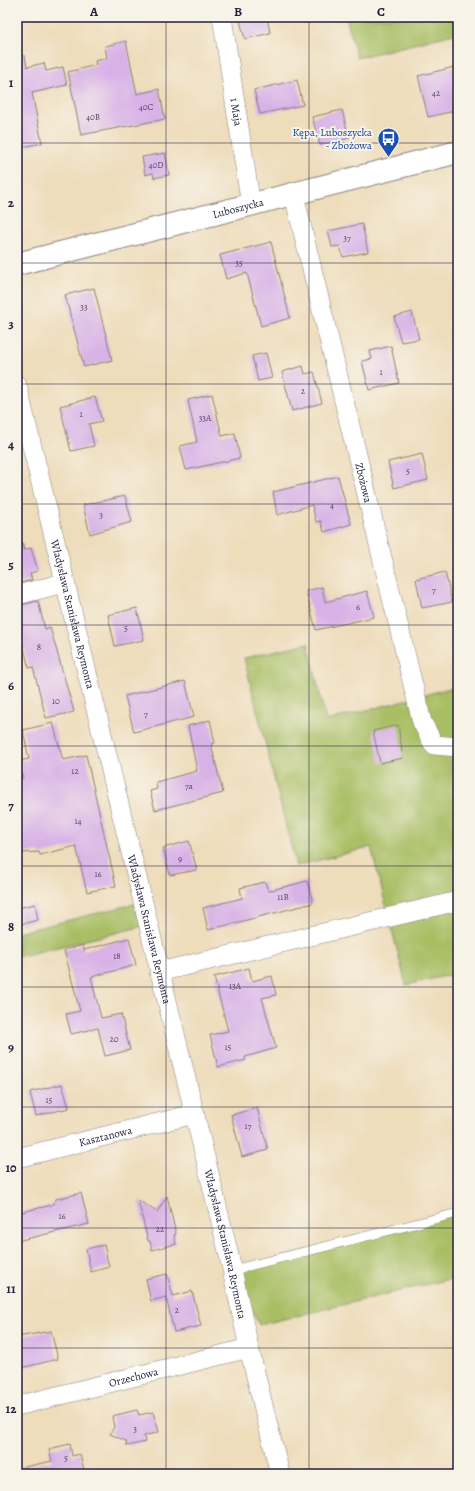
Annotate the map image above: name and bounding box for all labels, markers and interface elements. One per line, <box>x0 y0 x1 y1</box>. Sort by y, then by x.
text: A <box>89 3 99 20</box>
text: B <box>234 3 242 20</box>
text: C <box>377 3 385 20</box>
text: 1 <box>9 74 14 91</box>
house number: 42 <box>432 87 441 99</box>
street label: 1 Maja <box>227 97 246 128</box>
house number: 40C <box>139 101 154 113</box>
house number: 40B <box>86 111 100 123</box>
place label: Kępa, Luboszycka - Zbożowa <box>293 125 373 153</box>
bus stop icon: Kępa, Luboszycka - Zbożowa <box>375 125 401 158</box>
house number: 40D <box>148 159 164 171</box>
text: 2 <box>8 194 15 211</box>
street label: Luboszycka <box>211 194 266 222</box>
house number: 37 <box>343 232 351 244</box>
house number: 35 <box>235 257 243 269</box>
house number: 33 <box>80 301 88 313</box>
text: 3 <box>8 315 14 332</box>
house number: 1 <box>379 366 383 378</box>
house number: 2 <box>301 385 306 397</box>
house number: 1 <box>79 408 83 420</box>
house number: 33A <box>199 412 212 424</box>
text: 4 <box>8 436 14 453</box>
street label: Zbożowa <box>352 461 376 505</box>
house number: 5 <box>406 465 410 477</box>
house number: 4 <box>330 499 334 511</box>
house number: 3 <box>99 509 103 521</box>
street label: Władysława Stanisława Reymonta <box>47 537 98 691</box>
text: 5 <box>8 556 14 573</box>
house number: 7 <box>432 584 436 596</box>
house number: 6 <box>356 601 360 613</box>
house number: 5 <box>124 622 128 634</box>
house number: 8 <box>37 641 41 653</box>
text: 6 <box>8 677 14 694</box>
house number: 10 <box>52 695 60 707</box>
house number: 7 <box>144 708 148 720</box>
house number: 12 <box>71 765 79 777</box>
house number: 7a <box>185 780 194 792</box>
text: 7 <box>8 797 14 814</box>
house number: 14 <box>74 815 82 827</box>
street label: Władysława Stanisława Reymonta <box>124 852 175 1006</box>
house number: 9 <box>178 853 182 865</box>
house number: 16 <box>94 868 102 880</box>
house number: 11B <box>277 891 289 903</box>
text: 8 <box>8 918 14 935</box>
house number: 18 <box>113 950 121 962</box>
house number: 13A <box>229 980 242 992</box>
house number: 20 <box>109 1033 119 1045</box>
text: 9 <box>8 1039 14 1056</box>
house number: 15 <box>225 1041 232 1053</box>
house number: 15 <box>46 1094 53 1106</box>
house number: 17 <box>245 1120 252 1132</box>
street label: Kasztanowa <box>77 1122 134 1150</box>
text: 10 <box>5 1159 17 1176</box>
street label: Władysława Stanisława Reymonta <box>201 1167 250 1321</box>
house number: 16 <box>58 1210 66 1222</box>
house number: 22 <box>156 1223 165 1235</box>
text: 11 <box>6 1280 16 1297</box>
house number: 2 <box>175 1304 180 1316</box>
street label: Orzechowa <box>107 1363 161 1390</box>
text: 12 <box>6 1400 17 1417</box>
house number: 3 <box>133 1423 137 1435</box>
house number: 5 <box>64 1452 68 1464</box>

